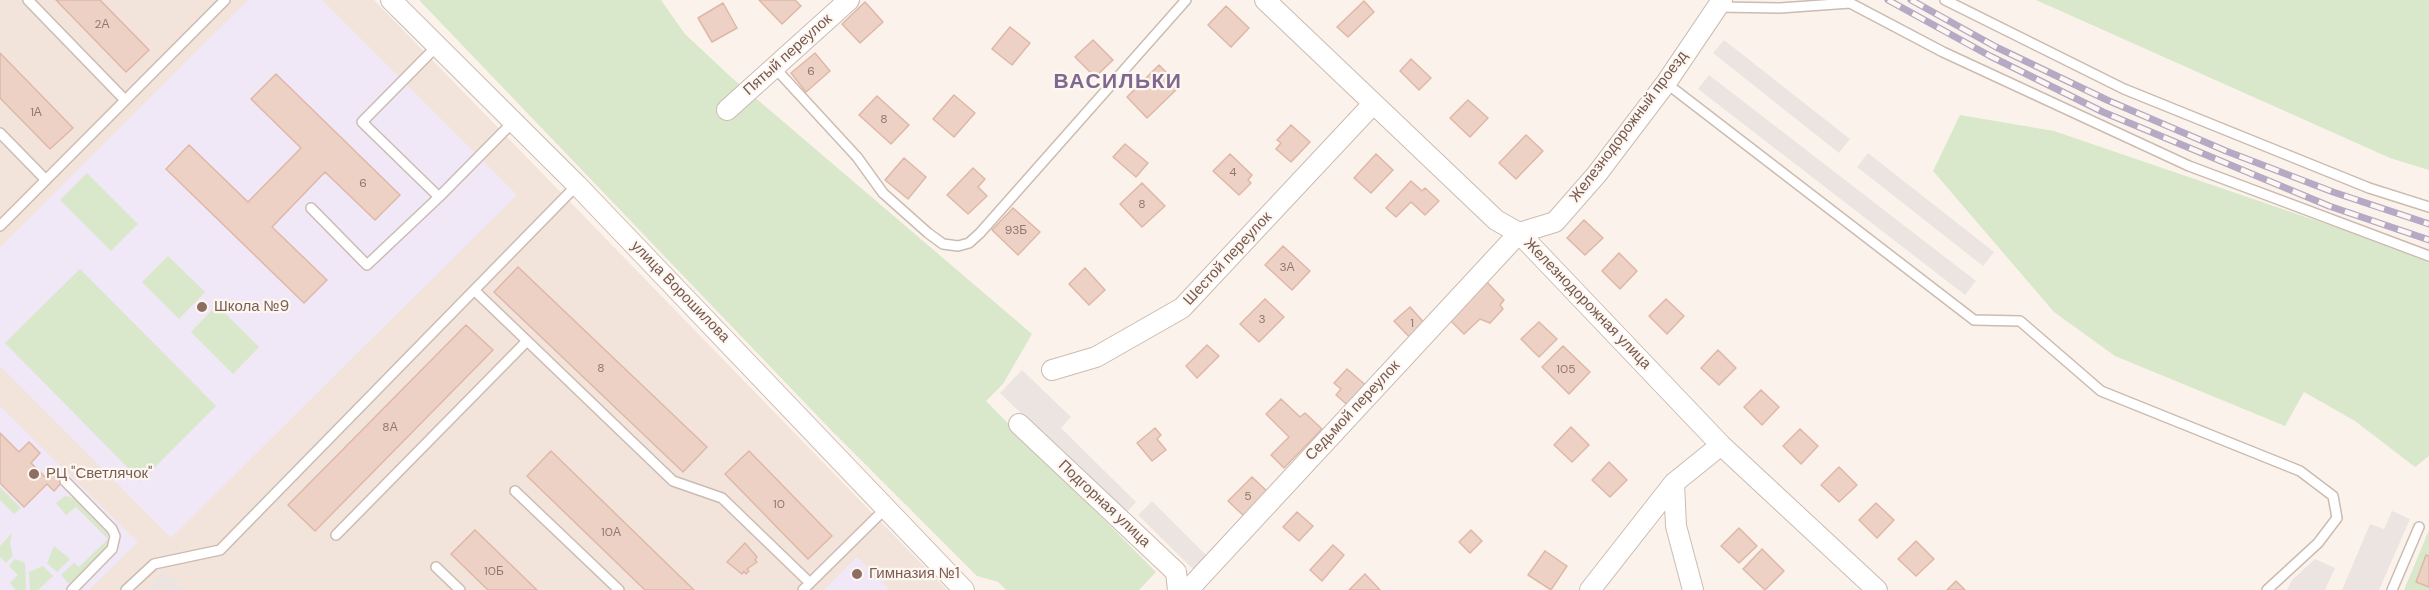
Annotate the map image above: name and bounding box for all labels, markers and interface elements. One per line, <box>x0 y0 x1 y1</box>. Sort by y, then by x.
street label: Пятый переулок <box>740 11 836 99</box>
house number: 2А <box>95 18 109 32</box>
street label: Железнодорожный проезд <box>1566 48 1692 206</box>
house number: 6 <box>807 65 815 79</box>
district label: ВАСИЛЬКИ <box>1054 69 1182 95</box>
house number: 1А <box>30 106 42 120</box>
house number: 8 <box>880 113 888 127</box>
house number: 4 <box>1229 166 1237 180</box>
house number: 6 <box>359 177 367 191</box>
house number: 8 <box>1138 198 1146 212</box>
street label: Шестой переулок <box>1180 209 1276 309</box>
house number: 93Б <box>1005 224 1027 238</box>
street label: Железнодорожная улица <box>1520 235 1654 373</box>
street label: улица Ворошилова <box>627 238 733 346</box>
house number: 3А <box>1279 261 1295 275</box>
place label: Школа №9 <box>214 298 289 316</box>
marker: Школа №9 <box>195 300 209 314</box>
house number: 3 <box>1258 313 1266 327</box>
house number: 1 <box>1410 317 1414 331</box>
street label: Седьмой переулок <box>1302 357 1404 465</box>
house number: 8 <box>597 362 605 376</box>
house number: 105 <box>1556 363 1576 377</box>
house number: 8А <box>382 421 398 435</box>
street label: Подгорная улица <box>1054 457 1154 551</box>
place label: РЦ "Светлячок" <box>46 465 152 483</box>
marker: РЦ "Светлячок" <box>27 467 41 481</box>
house number: 5 <box>1244 490 1252 504</box>
house number: 10 <box>773 498 785 512</box>
house number: 10А <box>601 526 621 540</box>
house number: 10Б <box>484 565 504 579</box>
place label: Гимназия №1 <box>869 565 960 583</box>
marker: Гимназия №1 <box>850 567 864 581</box>

